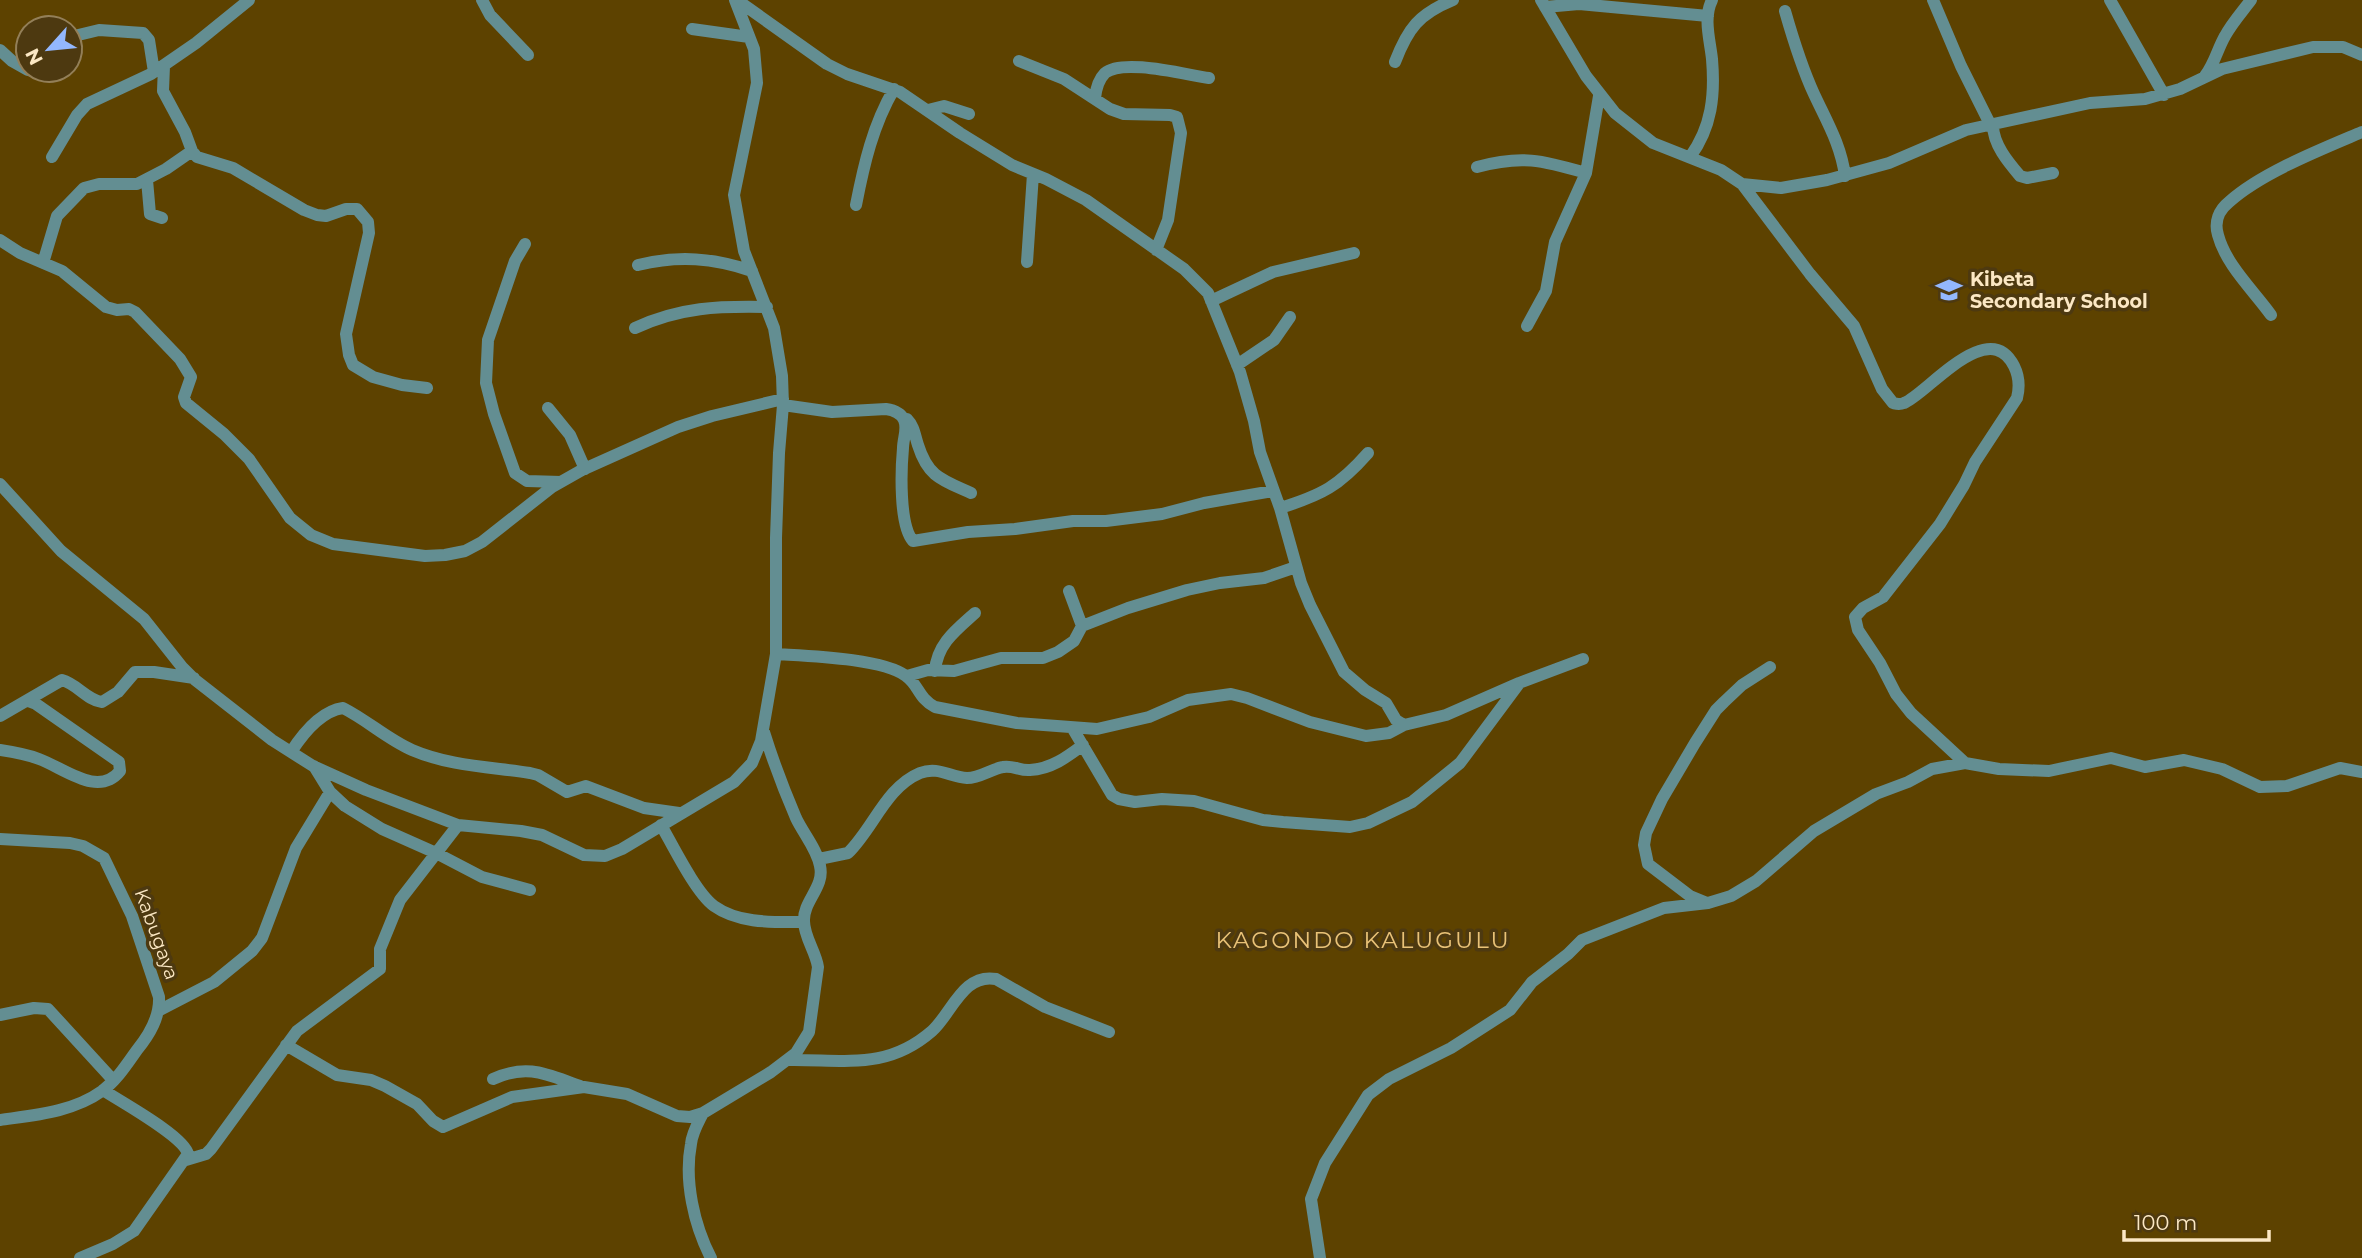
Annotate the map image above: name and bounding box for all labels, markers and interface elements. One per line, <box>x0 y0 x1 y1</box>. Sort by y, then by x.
north arrow <box>14 14 84 84</box>
text: N <box>21 44 48 69</box>
place label: Kibeta Secondary School <box>1970 268 2148 313</box>
school or university icon: Kibeta Secondary School <box>1934 275 1964 305</box>
street label: Kabugaya <box>129 886 184 983</box>
district label: KAGONDO KALUGULU <box>1215 926 1511 954</box>
scale bar <box>2124 1198 2269 1242</box>
text: 100 m <box>2134 1210 2197 1235</box>

